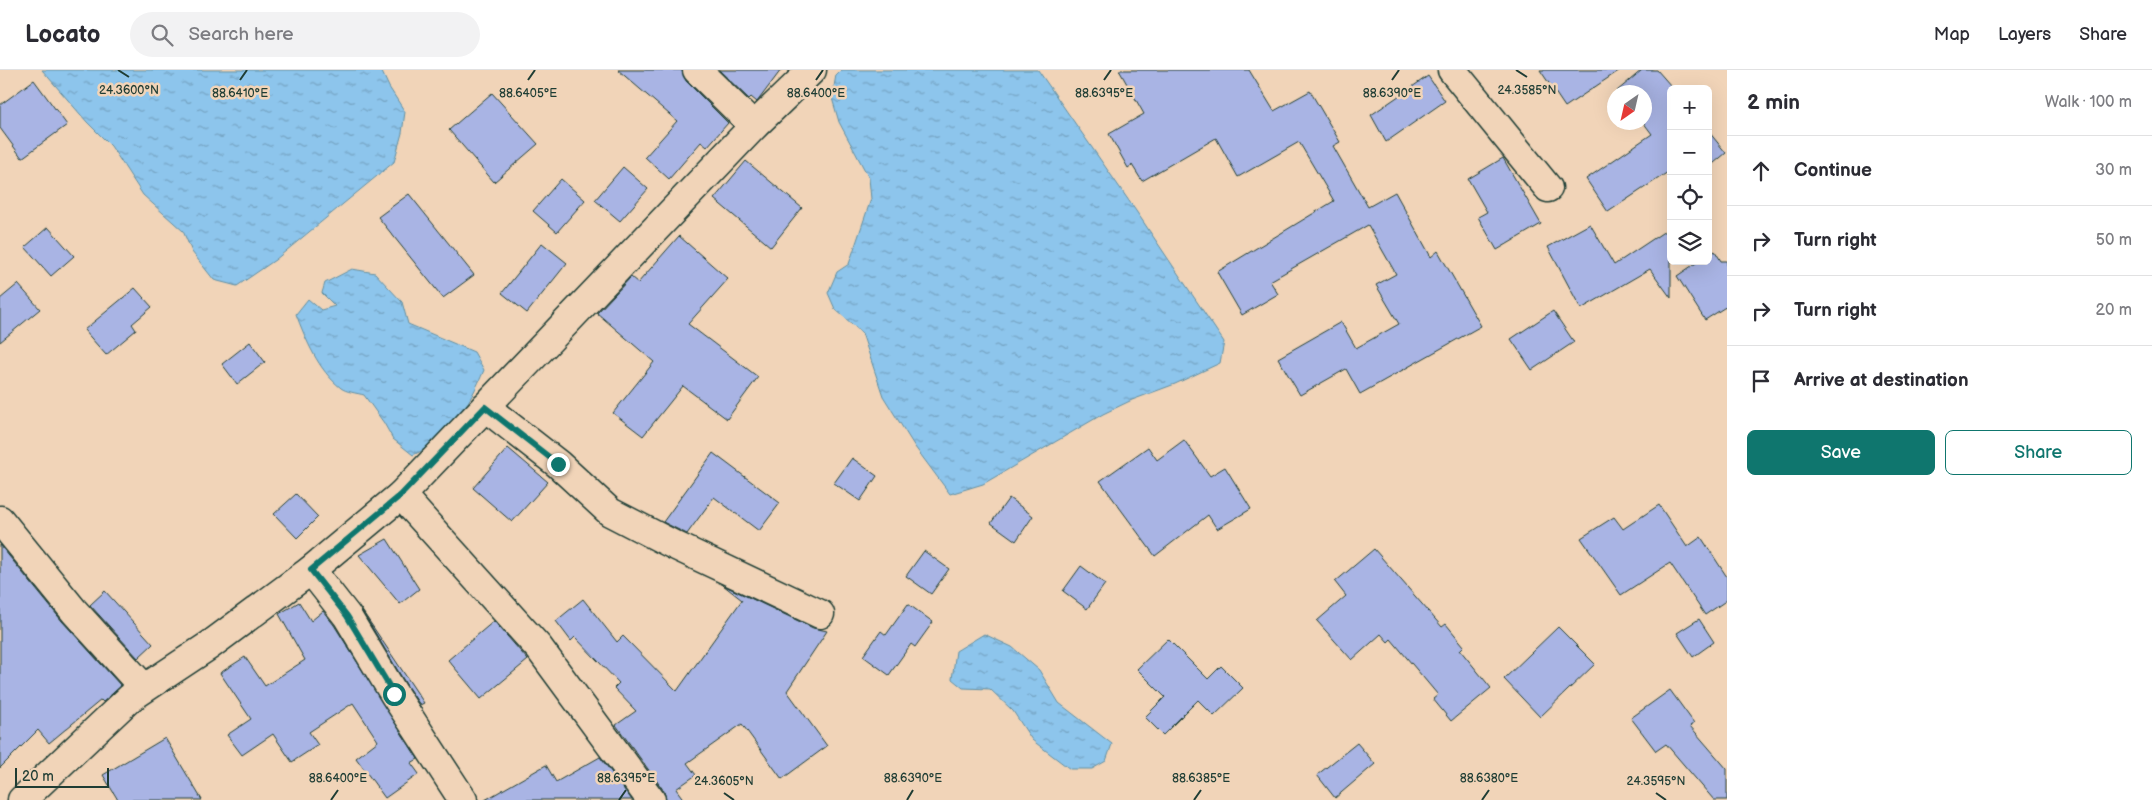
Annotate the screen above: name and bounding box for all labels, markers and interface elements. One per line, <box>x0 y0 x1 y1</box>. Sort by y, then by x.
search box <box>130 12 480 57</box>
text: Locato <box>25 20 100 49</box>
icon: search <box>148 21 176 49</box>
text: Search here <box>188 23 294 46</box>
text: Map <box>1934 24 1970 45</box>
text: Layers <box>1998 24 2051 45</box>
text: Share <box>2079 24 2127 45</box>
text: 24.3600°N <box>99 83 159 98</box>
text: 24.3585°N <box>1497 83 1557 98</box>
north arrow <box>1607 85 1652 130</box>
map controls <box>1667 85 1712 265</box>
button: + <box>1667 85 1712 130</box>
text: 88.6410°E <box>212 86 268 101</box>
text: 88.6405°E <box>499 86 557 101</box>
text: 88.6400°E <box>787 86 845 101</box>
text: 88.6395°E <box>1075 86 1133 101</box>
text: 88.6390°E <box>1363 86 1421 101</box>
text: 2 min <box>1747 90 1800 115</box>
text: Walk · 100 m <box>2045 93 2132 112</box>
button: − <box>1667 130 1712 175</box>
icon: ahead <box>1747 157 1775 185</box>
text: Continue <box>1794 159 1872 182</box>
text: 30 m <box>2095 161 2132 180</box>
button: locate <box>1667 175 1712 220</box>
button: layers <box>1667 220 1712 265</box>
icon: right <box>1747 227 1775 255</box>
text: Turn right <box>1794 229 1877 252</box>
text: 50 m <box>2096 231 2132 250</box>
icon: right <box>1747 297 1775 325</box>
text: Turn right <box>1794 299 1877 322</box>
text: 20 m <box>2096 301 2132 320</box>
icon: arrive <box>1747 367 1775 395</box>
text: Arrive at destination <box>1794 369 1969 392</box>
button: Save <box>1747 430 1935 475</box>
button: Share <box>1945 430 2132 475</box>
route end <box>547 453 570 476</box>
route start <box>383 683 406 706</box>
scale bar <box>15 765 109 788</box>
text: 20 m <box>22 768 54 785</box>
text: 88.6400°E <box>309 771 367 786</box>
text: 88.6395°E <box>597 771 655 786</box>
text: 88.6390°E <box>884 771 942 786</box>
text: 88.6385°E <box>1172 771 1230 786</box>
text: 88.6380°E <box>1460 771 1518 786</box>
text: 24.3605°N <box>694 774 754 789</box>
text: 24.3595°N <box>1626 774 1686 789</box>

